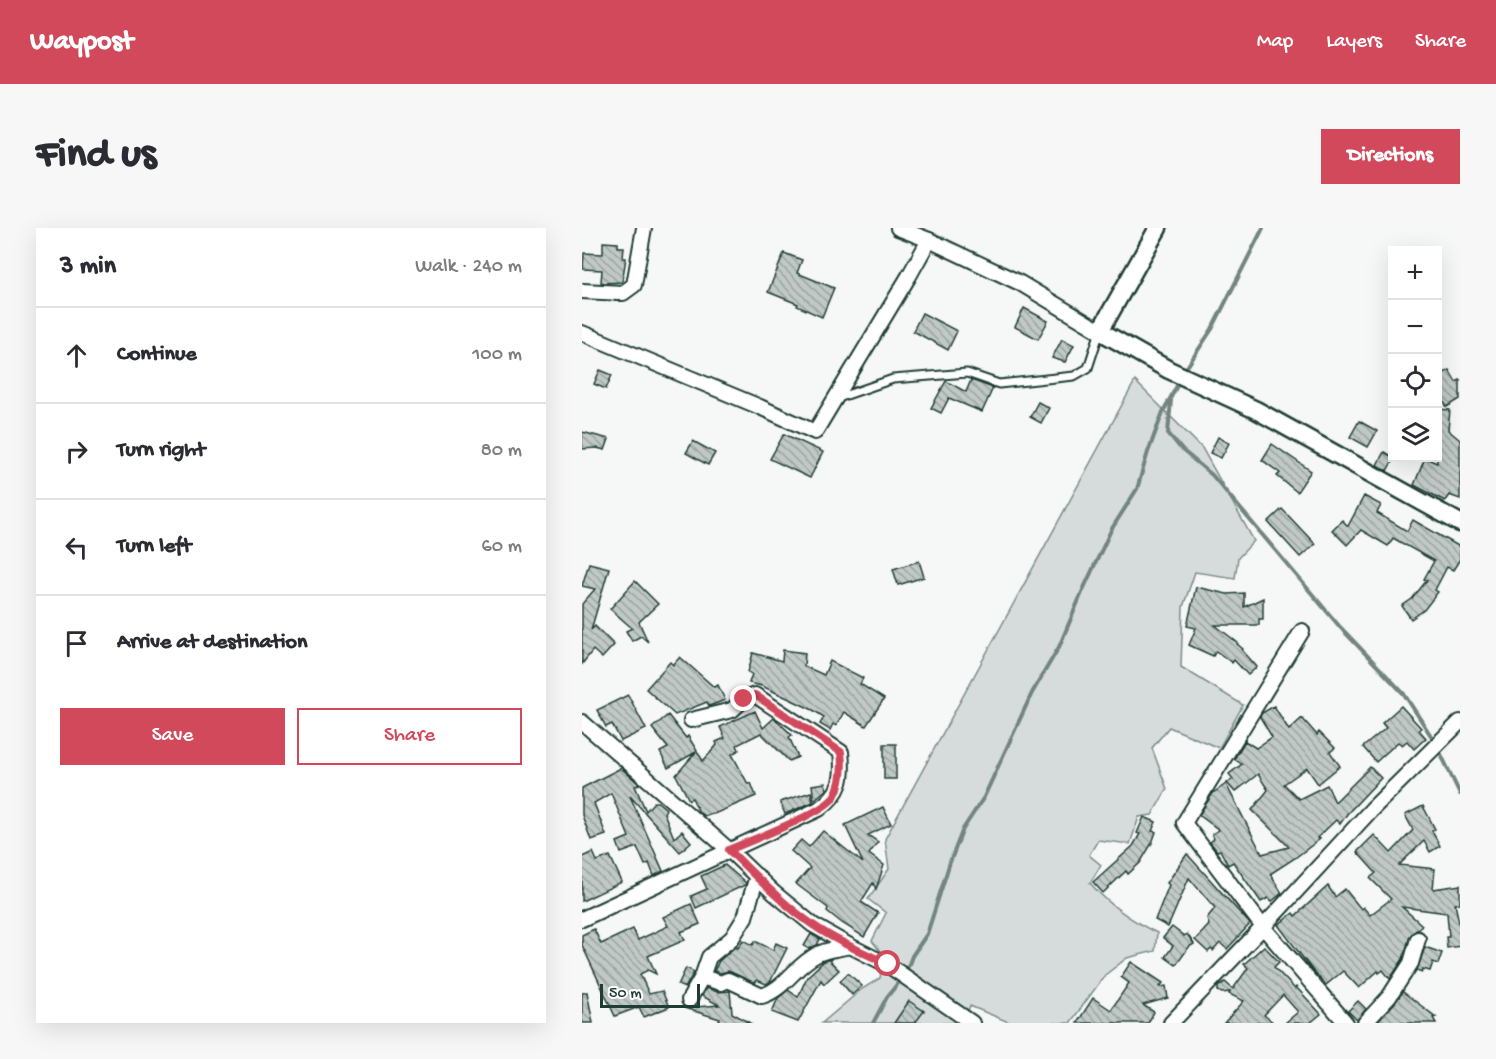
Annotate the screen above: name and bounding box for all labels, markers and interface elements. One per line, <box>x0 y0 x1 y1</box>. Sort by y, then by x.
text: Waypost <box>30 26 133 59</box>
text: Map <box>1257 30 1293 55</box>
text: Layers <box>1326 30 1382 55</box>
text: Share <box>1415 30 1466 55</box>
button: Directions <box>1321 129 1460 184</box>
text: Find us <box>36 132 156 181</box>
map controls <box>1388 246 1442 462</box>
button: + <box>1388 246 1442 300</box>
text: 3 min <box>60 252 116 283</box>
text: Walk · 240 m <box>415 256 522 279</box>
button: − <box>1388 300 1442 354</box>
icon: ahead <box>60 339 93 372</box>
text: Continue <box>117 342 197 368</box>
text: 100 m <box>472 344 522 367</box>
button: locate <box>1388 354 1442 408</box>
button: layers <box>1388 408 1442 462</box>
icon: right <box>60 435 93 468</box>
text: Turn right <box>117 438 205 464</box>
text: 80 m <box>481 440 522 463</box>
icon: left <box>60 531 93 564</box>
text: Turn left <box>117 534 191 560</box>
text: 60 m <box>482 536 522 559</box>
icon: arrive <box>60 627 93 660</box>
text: Arrive at destination <box>117 630 307 656</box>
route end <box>730 685 756 711</box>
button: Save <box>60 708 285 765</box>
button: Share <box>297 708 522 765</box>
route start <box>874 950 900 976</box>
scale bar <box>600 981 700 1008</box>
text: 50 m <box>609 985 642 1004</box>

